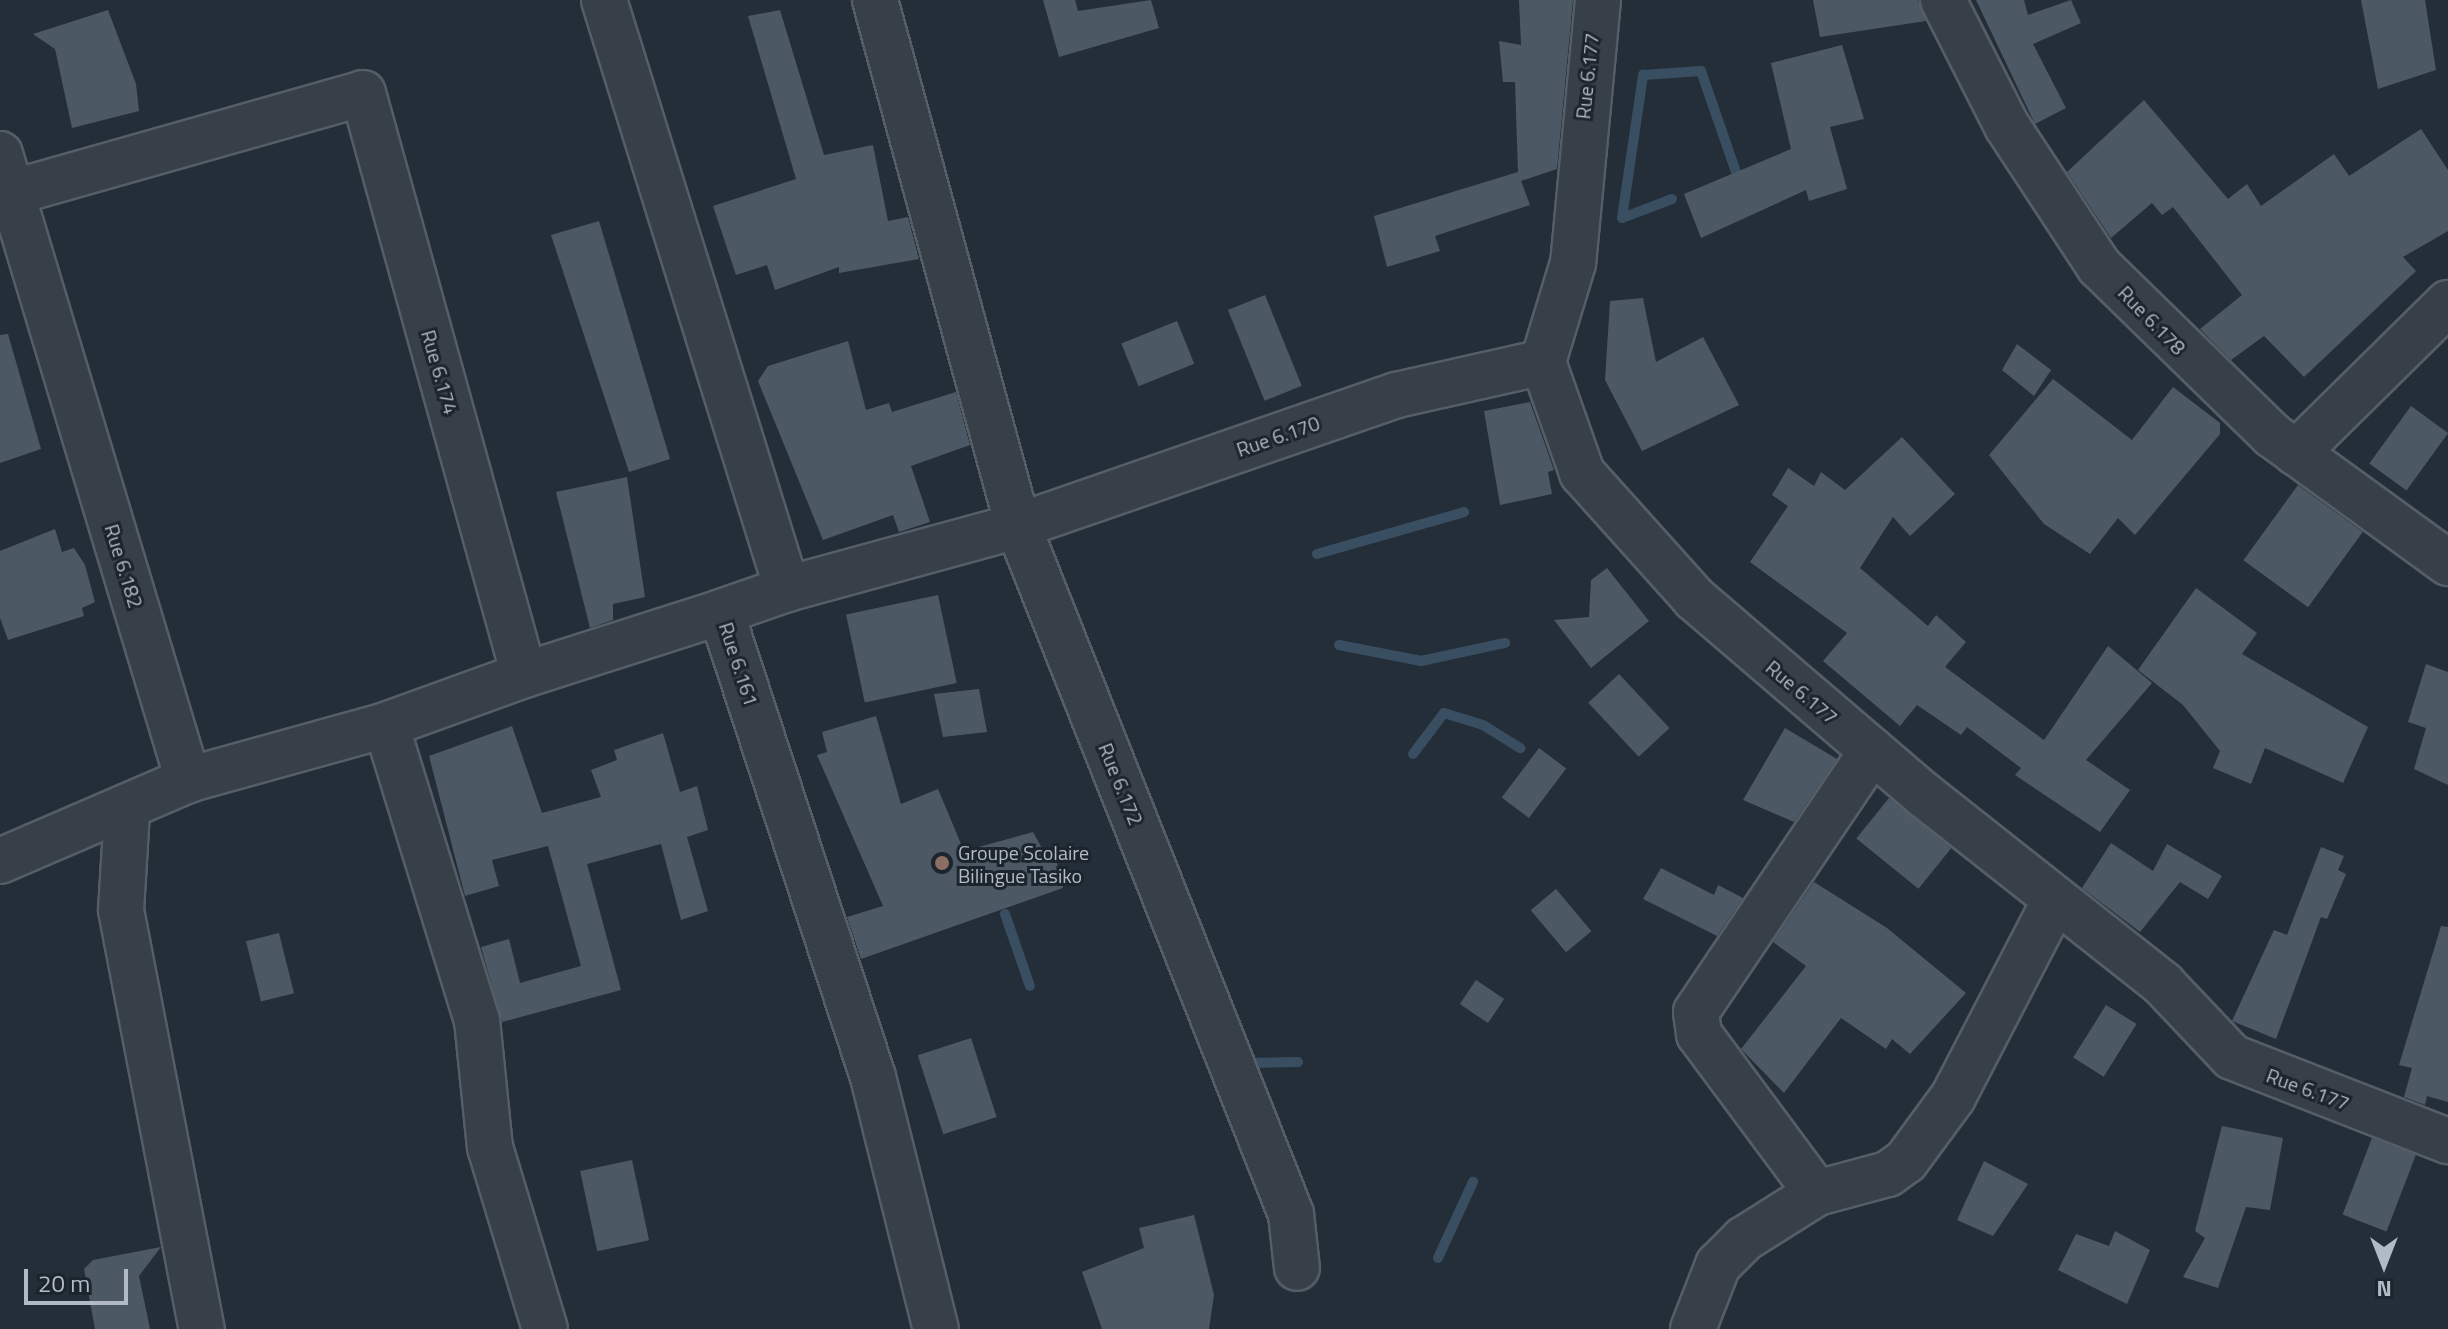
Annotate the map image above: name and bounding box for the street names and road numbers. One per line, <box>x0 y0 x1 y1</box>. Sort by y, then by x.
street label: Rue 6.177 <box>1571 32 1603 120</box>
street label: Rue 6.178 <box>2113 281 2191 359</box>
street label: Rue 6.174 <box>417 327 463 417</box>
street label: Rue 6.170 <box>1233 411 1323 461</box>
street label: Rue 6.182 <box>100 521 148 611</box>
street label: Rue 6.161 <box>714 619 764 709</box>
street label: Rue 6.177 <box>1761 655 1843 729</box>
street label: Rue 6.172 <box>1094 739 1148 829</box>
street label: Rue 6.177 <box>2263 1063 2353 1115</box>

